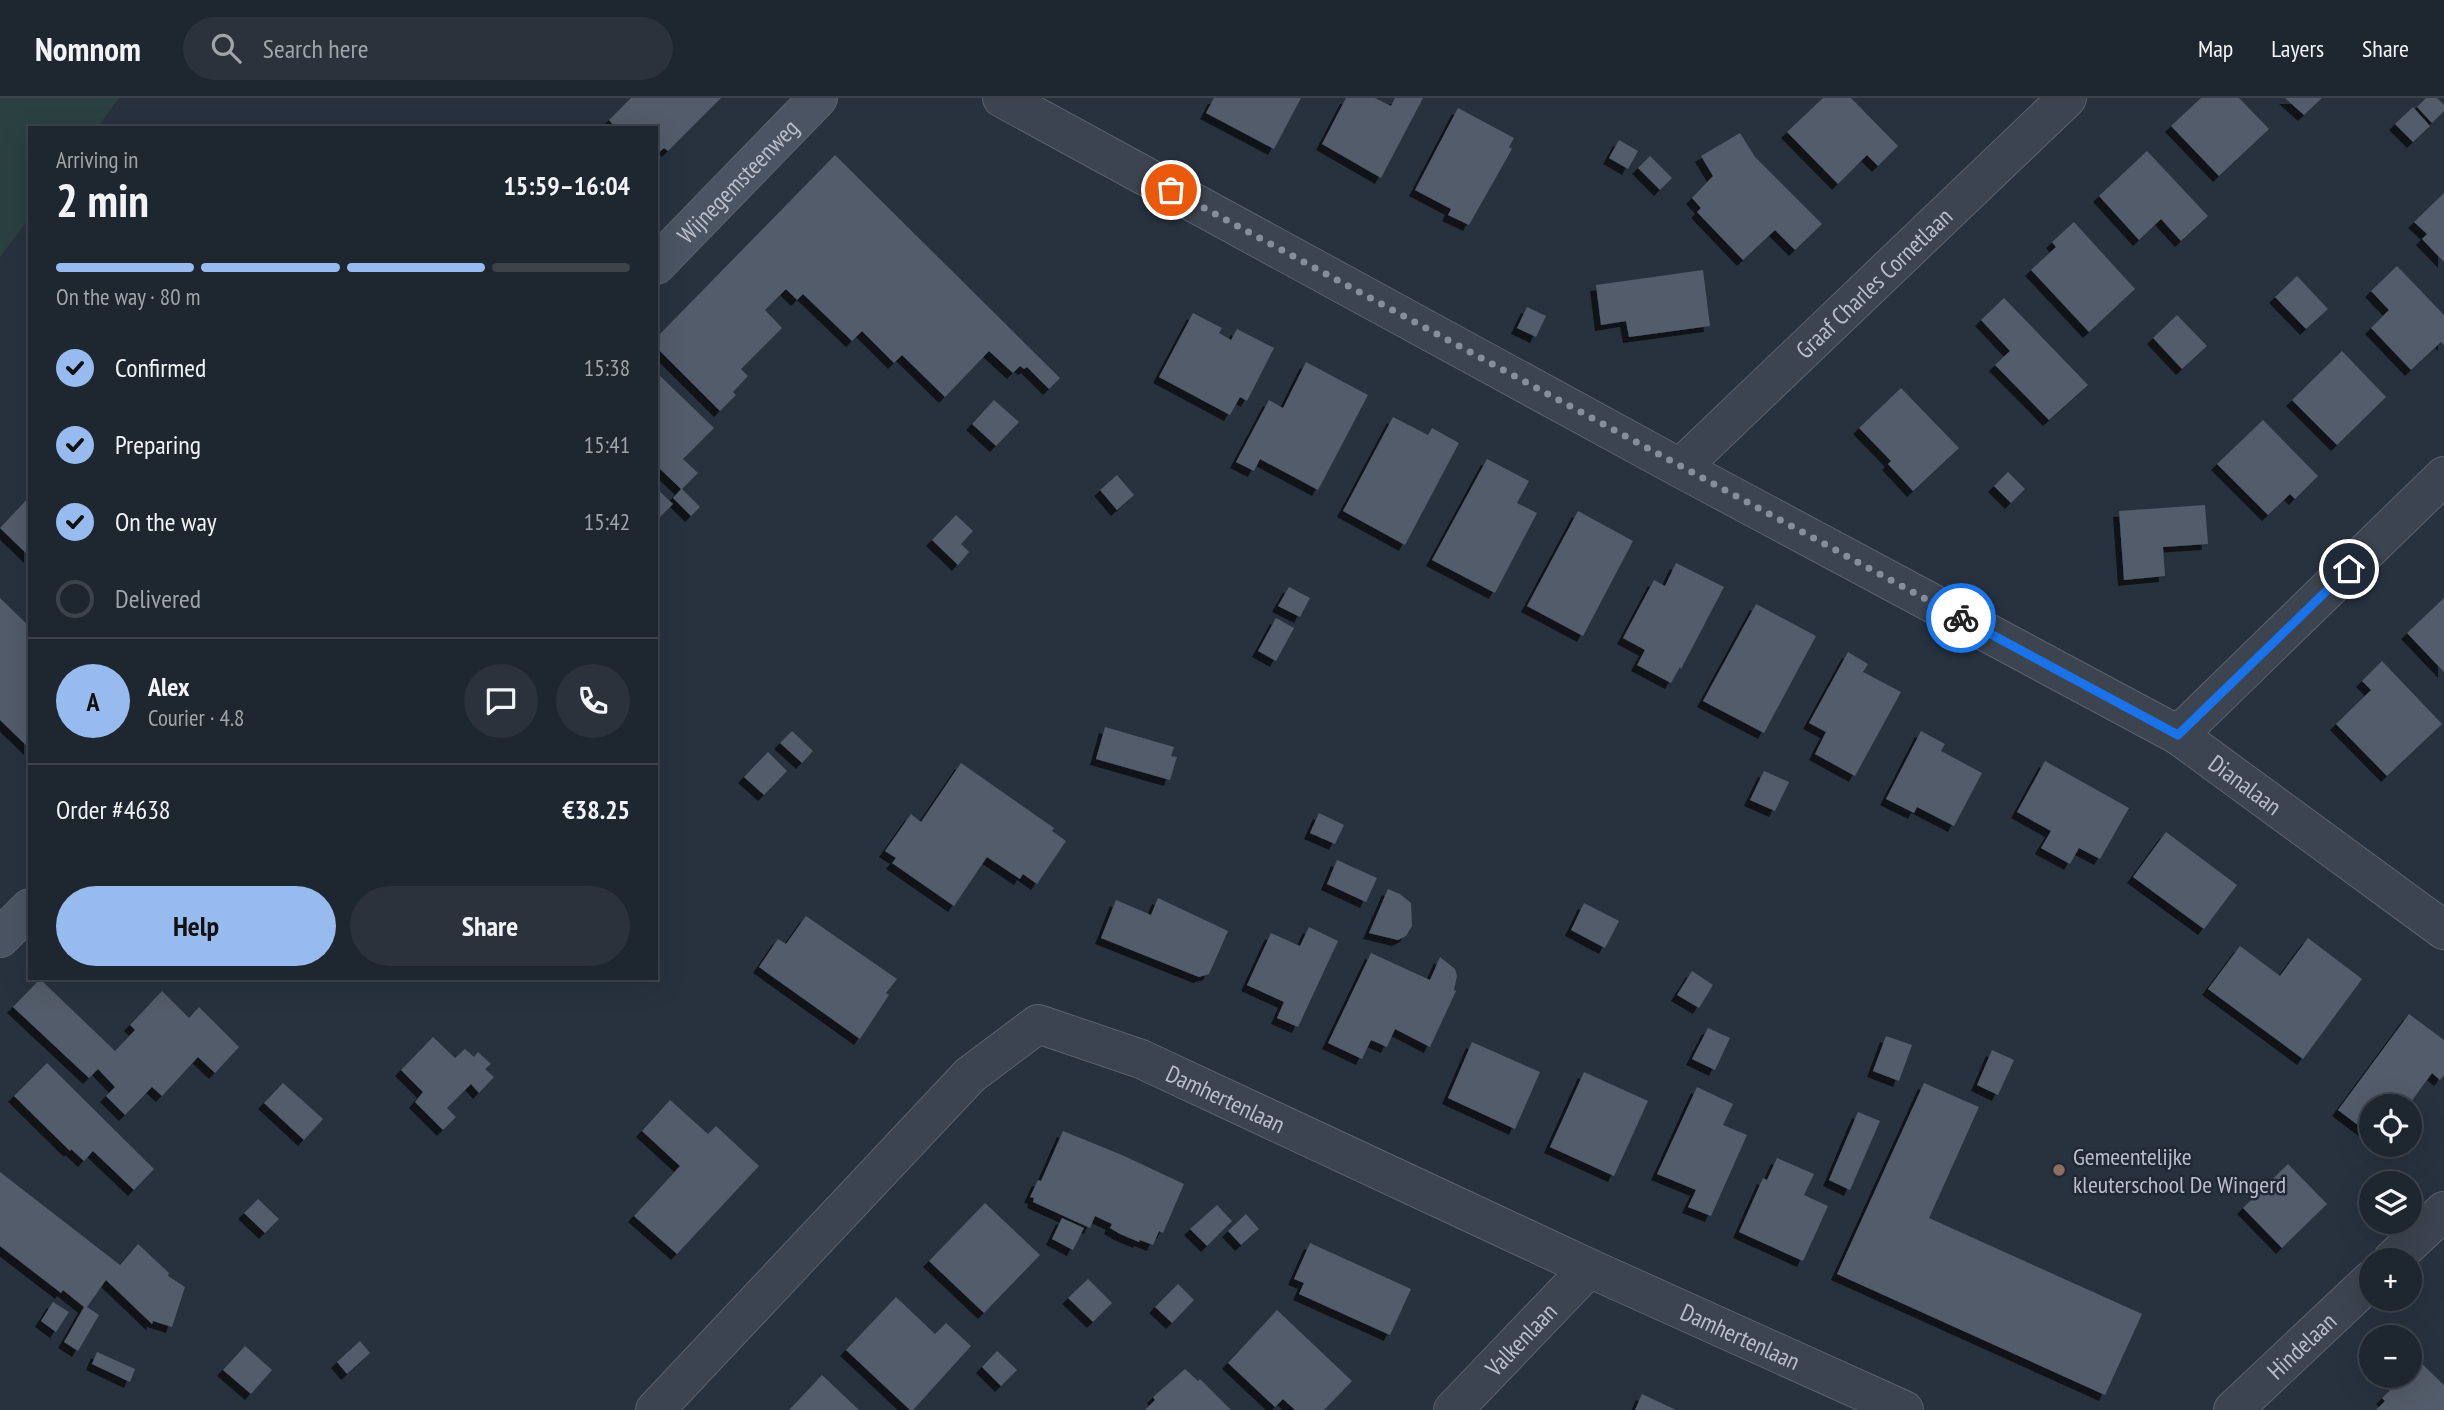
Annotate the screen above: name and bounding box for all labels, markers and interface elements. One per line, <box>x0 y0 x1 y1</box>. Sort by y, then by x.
search box <box>183 17 673 80</box>
text: Nomnom <box>35 27 141 70</box>
icon: search <box>207 29 245 67</box>
text: Search here <box>263 32 368 65</box>
text: Map <box>2198 33 2233 64</box>
text: Layers <box>2271 33 2324 64</box>
text: Share <box>2362 33 2409 64</box>
street label: Wijnegemsteenweg <box>670 112 805 250</box>
text: Arriving in <box>56 145 138 174</box>
pin <box>1141 160 1201 220</box>
text: 15:59–16:04 <box>503 169 630 202</box>
text: 2 min <box>56 170 149 230</box>
icon: bag <box>1152 171 1190 209</box>
street label: Graaf Charles Cornetlaan <box>1789 201 1959 365</box>
text: On the way · 80 m <box>56 282 200 311</box>
icon: check <box>56 349 94 387</box>
text: Confirmed <box>115 351 206 384</box>
text: 15:38 <box>584 353 630 382</box>
icon: check <box>56 426 94 464</box>
text: Preparing <box>115 428 201 461</box>
text: 15:41 <box>584 430 630 459</box>
icon: check <box>56 503 94 541</box>
text: On the way <box>115 505 217 538</box>
text: 15:42 <box>584 507 630 536</box>
pin <box>2319 539 2379 599</box>
icon: home <box>2330 550 2368 588</box>
text: Delivered <box>115 582 201 615</box>
courier <box>1926 583 1996 653</box>
icon: bike <box>1942 599 1980 637</box>
button: chat <box>464 664 538 738</box>
button: phone <box>556 664 630 738</box>
text: Alex <box>148 670 189 703</box>
text: A <box>86 685 100 718</box>
text: Courier · 4.8 <box>148 703 244 732</box>
street label: Dianalaan <box>2203 747 2288 821</box>
text: Order #4638 <box>56 793 171 826</box>
text: €38.25 <box>562 793 630 826</box>
button: Help <box>56 886 336 966</box>
button: Share <box>350 886 630 966</box>
street label: Damhertenlaan <box>1161 1057 1290 1140</box>
map controls <box>2359 1094 2422 1388</box>
button: locate <box>2359 1094 2422 1157</box>
place label: Gemeentelijke kleuterschool De Wingerd <box>2073 1141 2286 1200</box>
marker: Gemeentelijke kleuterschool De Wingerd <box>2051 1162 2067 1178</box>
button: layers <box>2359 1171 2422 1234</box>
button: + <box>2359 1248 2422 1311</box>
street label: Valkenlaan <box>1478 1296 1563 1383</box>
street label: Damhertenlaan <box>1676 1296 1805 1377</box>
street label: Hindelaan <box>2260 1305 2343 1386</box>
button: − <box>2359 1325 2422 1388</box>

